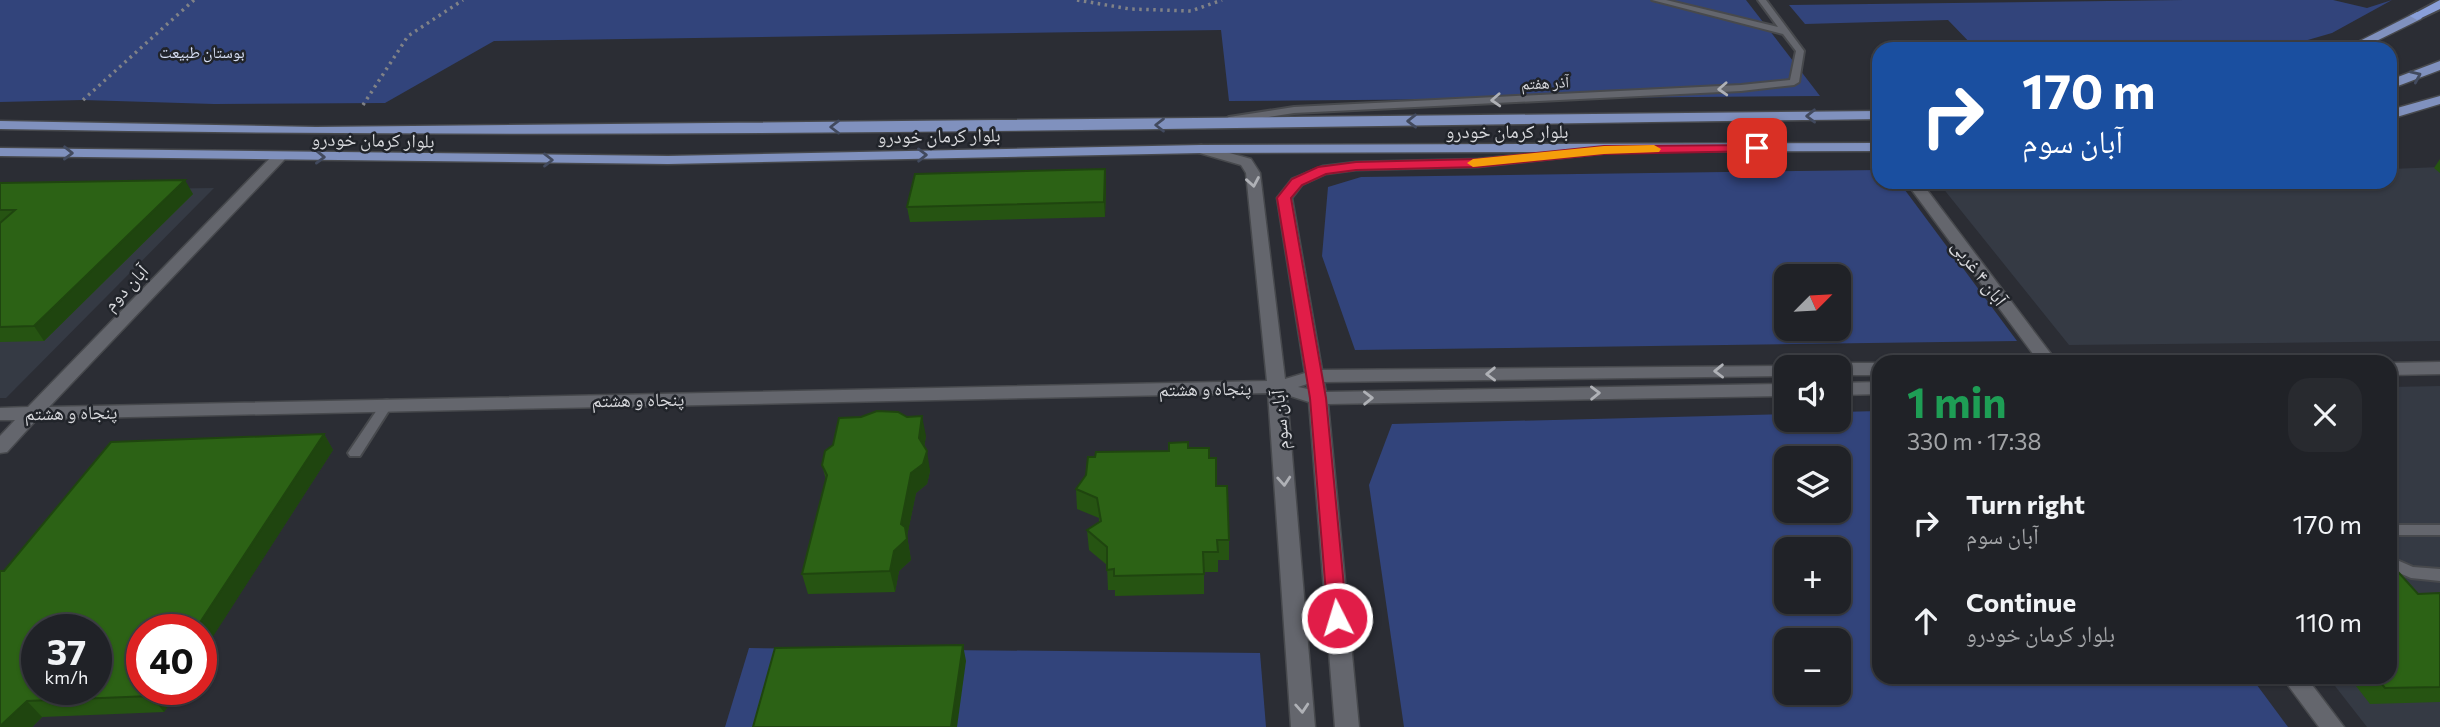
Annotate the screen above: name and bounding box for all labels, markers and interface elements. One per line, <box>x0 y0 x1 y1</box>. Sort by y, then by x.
park label: بوستان طبیعت <box>159 42 245 63</box>
text: 170 m <box>2022 59 2155 119</box>
icon: right <box>1907 70 1998 161</box>
one-way arrow <box>2408 70 2421 84</box>
street label: آذر هفتم <box>1520 71 1571 95</box>
one-way arrow <box>1717 81 1728 96</box>
one-way arrow <box>1490 92 1501 107</box>
one-way arrow <box>1806 108 1816 124</box>
one-way arrow <box>1407 114 1418 129</box>
one-way arrow <box>1155 117 1165 133</box>
pin <box>1727 118 1787 178</box>
one-way arrow <box>829 119 840 135</box>
street label: بلوار کرمان خودرو <box>1445 119 1569 143</box>
text: آبان سوم <box>2022 120 2123 160</box>
street label: بلوار کرمان خودرو <box>877 122 1001 149</box>
street label: بلوار کرمان خودرو <box>311 126 435 153</box>
icon: arrive <box>1738 129 1776 167</box>
one-way arrow <box>63 145 74 161</box>
one-way arrow <box>917 147 928 162</box>
one-way arrow <box>315 149 326 165</box>
one-way arrow <box>543 152 553 168</box>
one-way arrow <box>1245 176 1260 188</box>
street label: آبان ۴ غربی <box>1947 234 2013 311</box>
street label: آبان دوم <box>97 258 155 317</box>
north arrow <box>1774 264 1852 341</box>
map controls <box>1774 264 1851 705</box>
button: sound <box>1774 355 1851 432</box>
one-way arrow <box>1713 363 1723 379</box>
one-way arrow <box>1485 366 1496 382</box>
text: 1 min <box>1907 375 2007 427</box>
street label: پنجاه و هشتم <box>1159 376 1252 402</box>
button: close <box>2288 378 2362 452</box>
one-way arrow <box>1590 386 1601 401</box>
street label: پنجاه و هشتم <box>592 387 685 413</box>
street label: آبان سوم <box>1265 388 1296 451</box>
one-way arrow <box>1363 390 1374 405</box>
street label: پنجاه و هشتم <box>25 400 118 426</box>
text: 330 m · 17:38 <box>1907 427 2041 455</box>
button: layers <box>1774 446 1851 523</box>
one-way arrow <box>1276 476 1291 487</box>
text: Turn right <box>1966 488 2085 519</box>
icon: right <box>1907 504 1945 542</box>
text: 170 m <box>2293 508 2362 539</box>
text: آبان سوم <box>1966 521 2039 549</box>
button: + <box>1774 537 1851 614</box>
position arrow <box>1300 581 1374 655</box>
text: Continue <box>1966 586 2076 617</box>
icon: ahead <box>1907 602 1945 640</box>
text: 110 m <box>2295 606 2362 637</box>
speed limit sign: 40 <box>126 614 217 705</box>
text: بلوار کرمان خودرو <box>1966 619 2115 647</box>
button: − <box>1774 628 1851 705</box>
text: 37 <box>47 629 86 672</box>
text: km/h <box>45 666 88 688</box>
one-way arrow <box>1294 703 1309 714</box>

